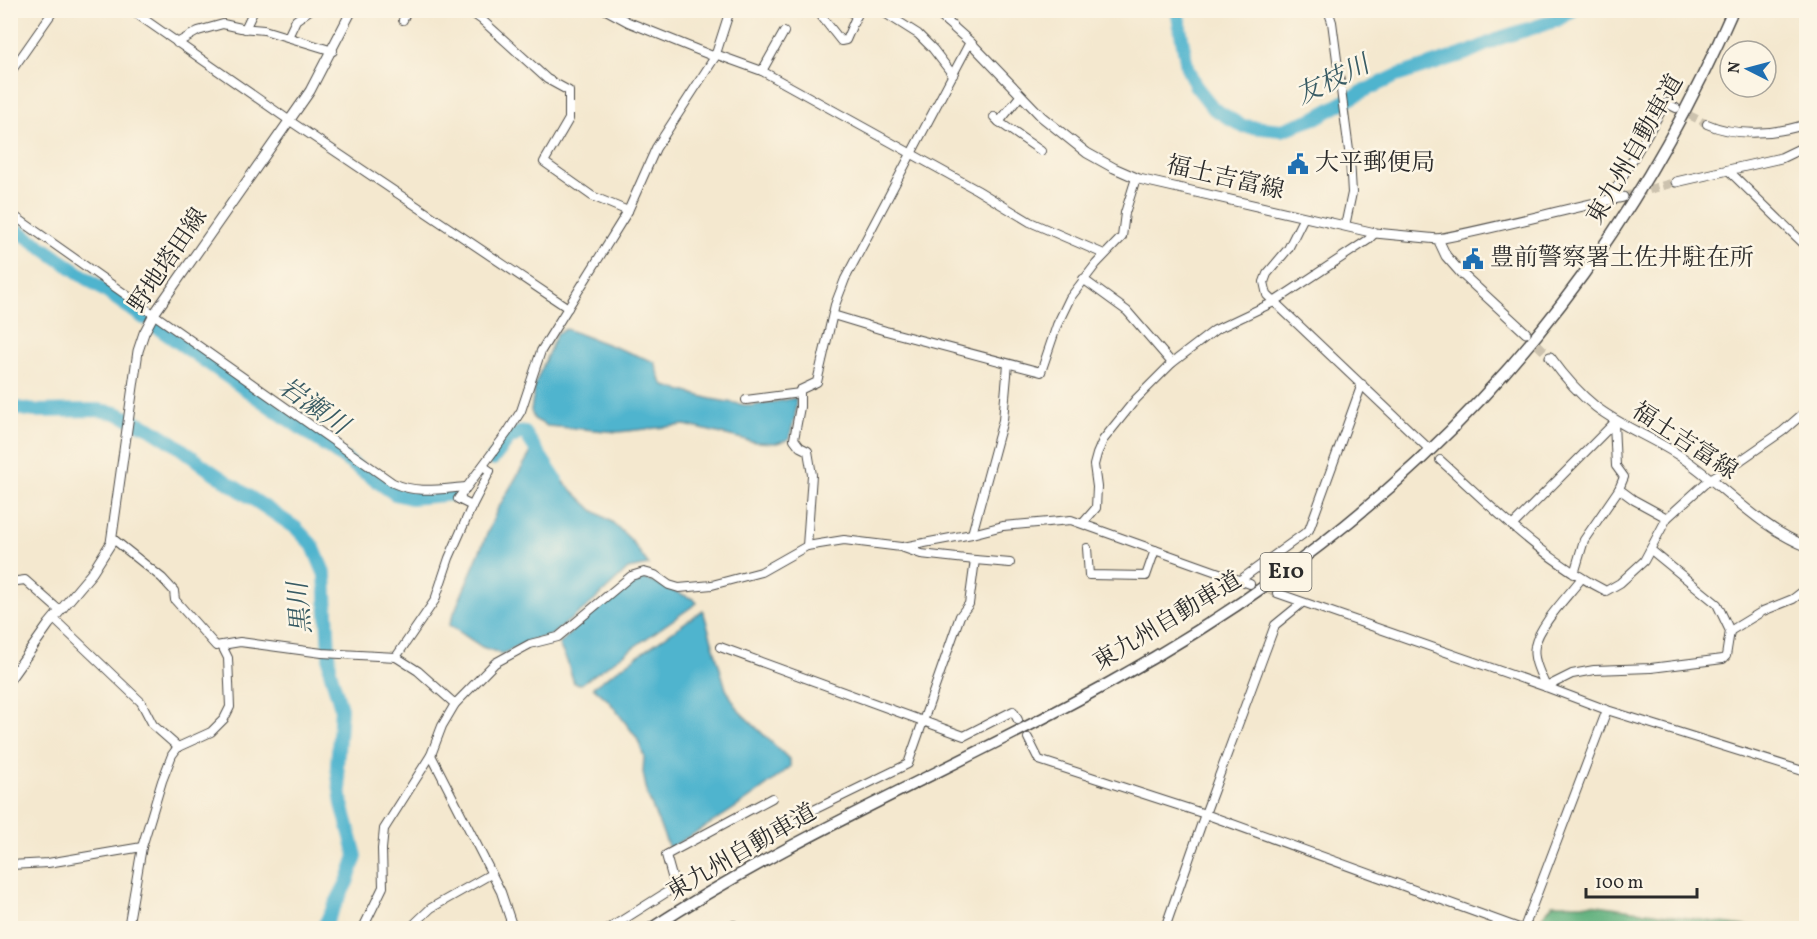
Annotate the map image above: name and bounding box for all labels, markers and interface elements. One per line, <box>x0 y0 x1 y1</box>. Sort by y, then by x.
north arrow <box>1718 39 1778 99</box>
water label: 友枝川 <box>1290 46 1379 114</box>
text: N <box>1724 60 1747 75</box>
street label: 東九州自動車道 <box>1579 69 1693 231</box>
place label: 大平郵便局 <box>1315 147 1435 181</box>
street label: 福土吉富線 <box>1163 149 1287 209</box>
public building icon: 大平郵便局 <box>1286 152 1310 176</box>
street label: 野地塔田線 <box>121 202 217 320</box>
place label: 豊前警察署土佐井駐在所 <box>1490 242 1754 276</box>
public building icon: 豊前警察署土佐井駐在所 <box>1461 247 1485 271</box>
water label: 岩瀬川 <box>271 370 358 446</box>
street label: 福土吉富線 <box>1624 395 1744 489</box>
road number: E10 <box>1260 553 1312 591</box>
street label: 東九州自動車道 <box>1087 564 1249 680</box>
water label: 黒川 <box>281 578 321 635</box>
street label: 東九州自動車道 <box>661 796 823 910</box>
scale bar <box>1586 861 1697 899</box>
text: 100 m <box>1595 871 1644 896</box>

